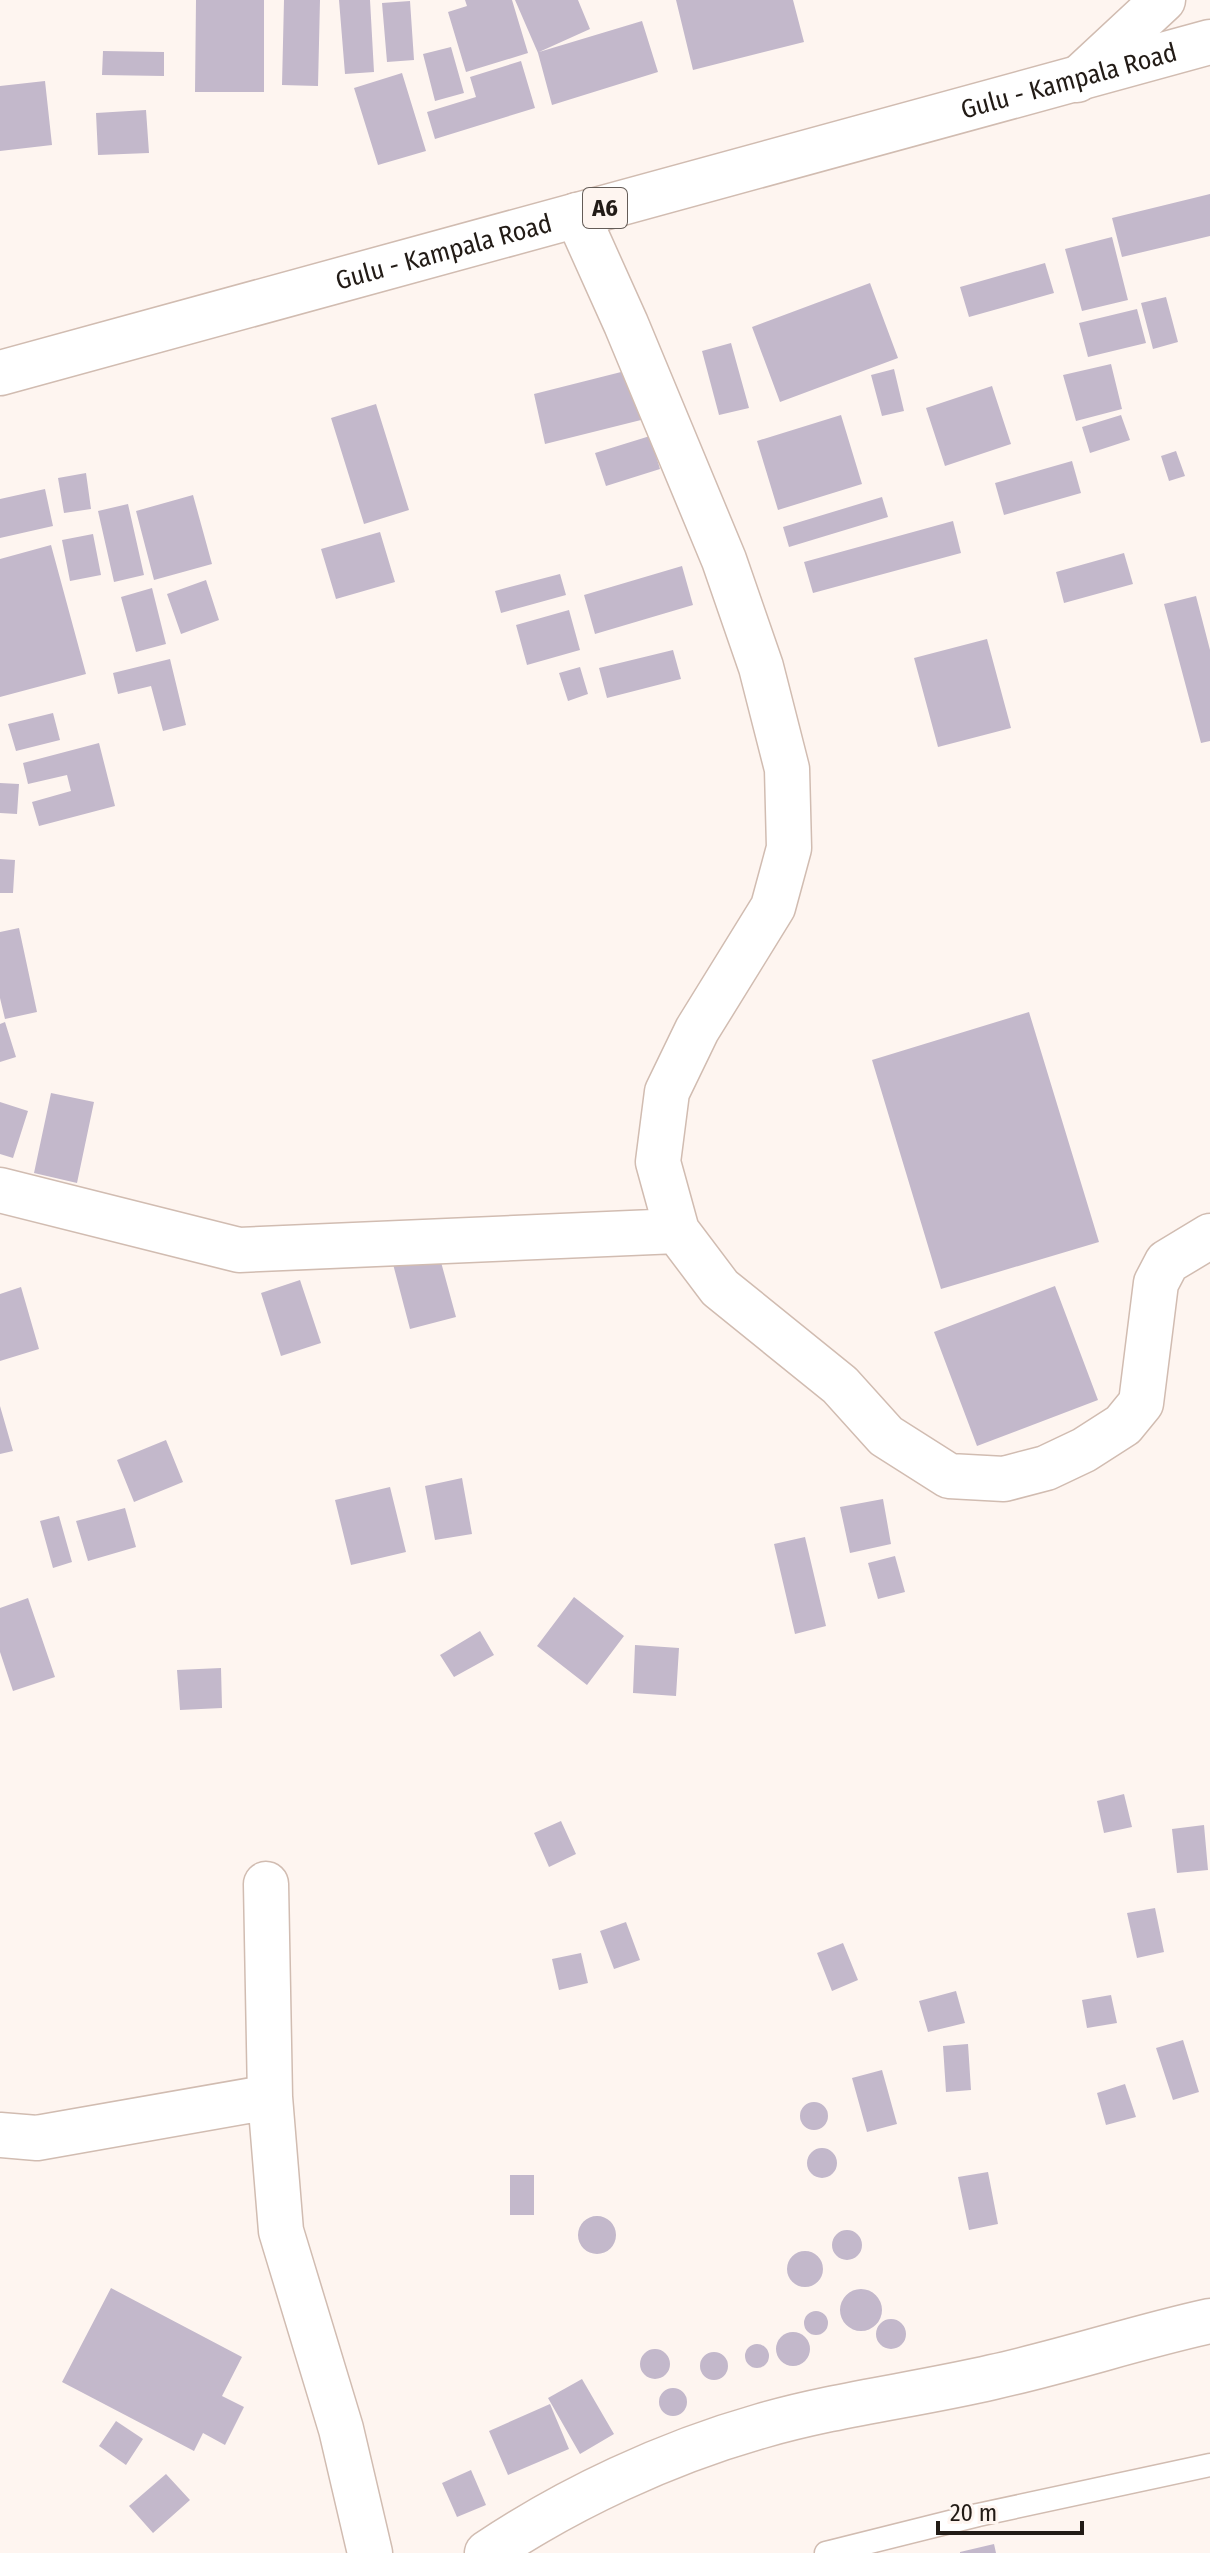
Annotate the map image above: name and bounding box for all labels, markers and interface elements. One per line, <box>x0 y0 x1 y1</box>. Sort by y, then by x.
street label: Gulu - Kampala Road <box>957 37 1180 125</box>
road number: A6 <box>583 188 627 228</box>
street label: Gulu - Kampala Road <box>332 208 555 296</box>
scale bar <box>938 2485 1082 2535</box>
text: 20 m <box>950 2499 997 2527</box>

